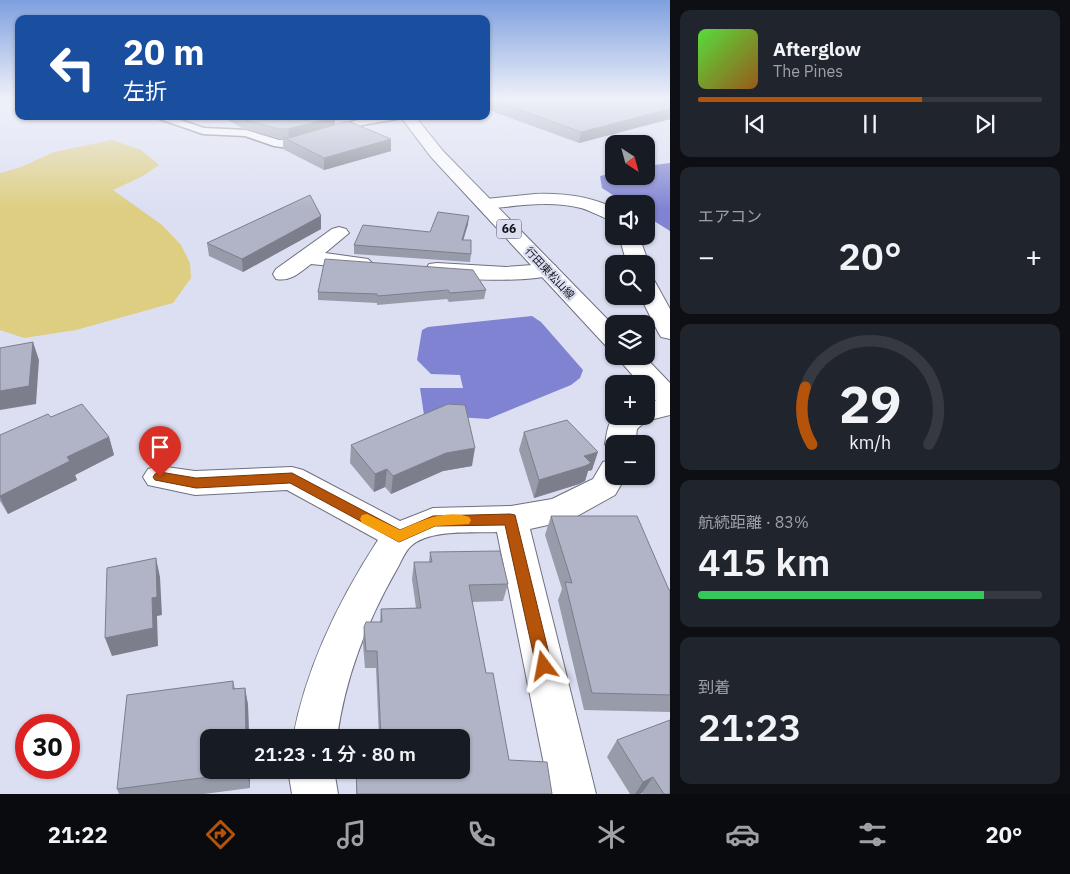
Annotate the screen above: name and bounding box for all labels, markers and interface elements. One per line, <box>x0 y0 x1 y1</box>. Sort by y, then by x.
text: 20 m <box>123 29 205 75</box>
icon: left <box>40 35 105 100</box>
text: Afterglow <box>773 37 861 61</box>
text: The Pines <box>773 61 843 81</box>
text: 左折 <box>123 76 167 105</box>
icon: previous <box>741 110 769 138</box>
icon: pause <box>856 110 884 138</box>
icon: next <box>971 110 999 138</box>
north arrow <box>605 135 655 185</box>
map controls <box>605 135 655 485</box>
button: sound <box>605 195 655 245</box>
text: エアコン <box>698 206 762 226</box>
road number: 66 <box>496 220 522 238</box>
text: 20° <box>838 231 902 280</box>
text: − <box>698 238 715 275</box>
text: + <box>1025 238 1042 275</box>
street label: 行田東松山線 <box>522 244 578 302</box>
button: search <box>605 255 655 305</box>
button: layers <box>605 315 655 365</box>
text: 29 <box>839 370 901 437</box>
button: + <box>605 375 655 425</box>
pin <box>139 426 181 477</box>
text: km/h <box>849 431 891 454</box>
icon: arrive <box>146 433 174 461</box>
button: − <box>605 435 655 485</box>
text: 航続距離 · 83% <box>698 512 809 532</box>
text: 415 km <box>698 537 830 586</box>
position arrow <box>517 639 569 691</box>
text: 到着 <box>698 677 730 697</box>
text: 21:23 <box>698 702 801 751</box>
speed limit sign: 30 <box>15 714 80 779</box>
text: 21:23 · 1 分 · 80 m <box>254 742 416 766</box>
icon: directions <box>203 817 238 852</box>
icon: music <box>334 817 369 852</box>
icon: phone <box>464 817 499 852</box>
icon: climate <box>594 817 629 852</box>
icon: car <box>725 817 760 852</box>
icon: filters <box>855 817 890 852</box>
text: 21:22 <box>48 820 108 849</box>
text: 20° <box>985 820 1022 849</box>

